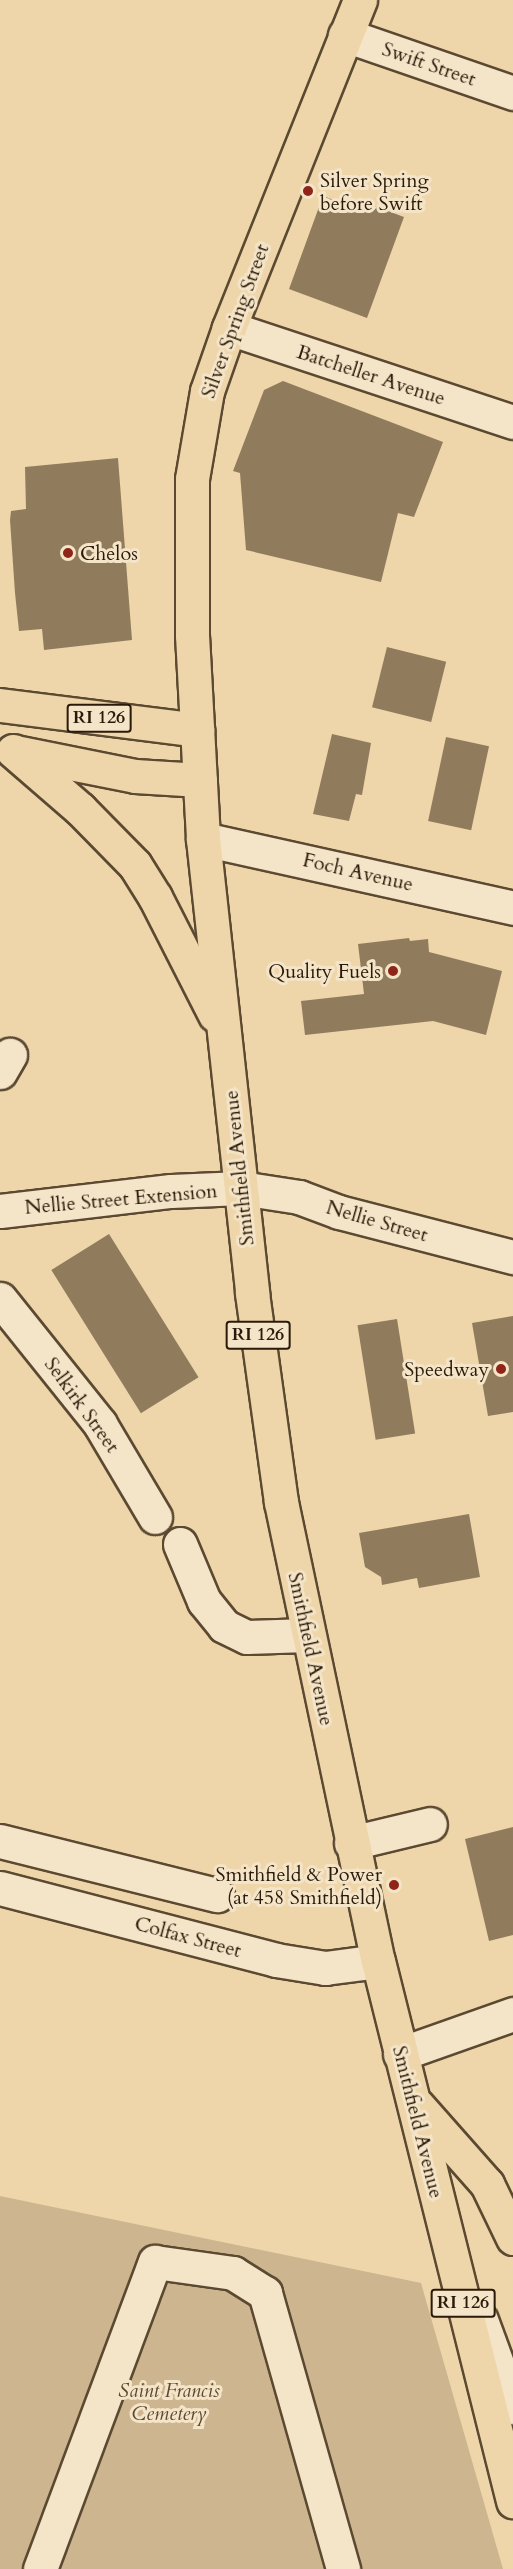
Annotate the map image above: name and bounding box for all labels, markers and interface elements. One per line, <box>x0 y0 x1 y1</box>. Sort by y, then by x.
street label: Swift Street <box>379 37 479 91</box>
place label: Silver Spring before Swift <box>320 168 429 215</box>
marker: Silver Spring before Swift <box>301 184 315 198</box>
street label: Silver Spring Street <box>196 241 274 401</box>
street label: Batcheller Avenue <box>294 340 448 410</box>
place label: Chelos <box>80 541 138 565</box>
marker: Chelos <box>61 546 75 560</box>
road number: RI 126 <box>66 703 132 733</box>
street label: Foch Avenue <box>300 848 416 896</box>
place label: Quality Fuels <box>268 959 381 983</box>
marker: Quality Fuels <box>386 964 400 978</box>
street label: Smithfield Avenue <box>219 1089 259 1247</box>
street label: Nellie Street Extension <box>24 1179 218 1219</box>
street label: Nellie Street <box>323 1195 431 1247</box>
road number: RI 126 <box>225 1320 291 1350</box>
street label: Selkirk Street <box>39 1353 125 1457</box>
place label: Speedway <box>404 1357 489 1381</box>
marker: Speedway <box>494 1362 508 1376</box>
street label: Smithfield Avenue <box>283 1570 339 1728</box>
place label: Smithfield & Power (at 458 Smithfield) <box>215 1862 382 1909</box>
marker: Smithfield & Power (at 458 Smithfield) <box>387 1878 401 1892</box>
street label: Colfax Street <box>132 1911 244 1963</box>
street label: Smithfield Avenue <box>387 2043 449 2201</box>
road number: RI 126 <box>430 2288 496 2318</box>
park label: Saint Francis Cemetery <box>118 2379 220 2426</box>

